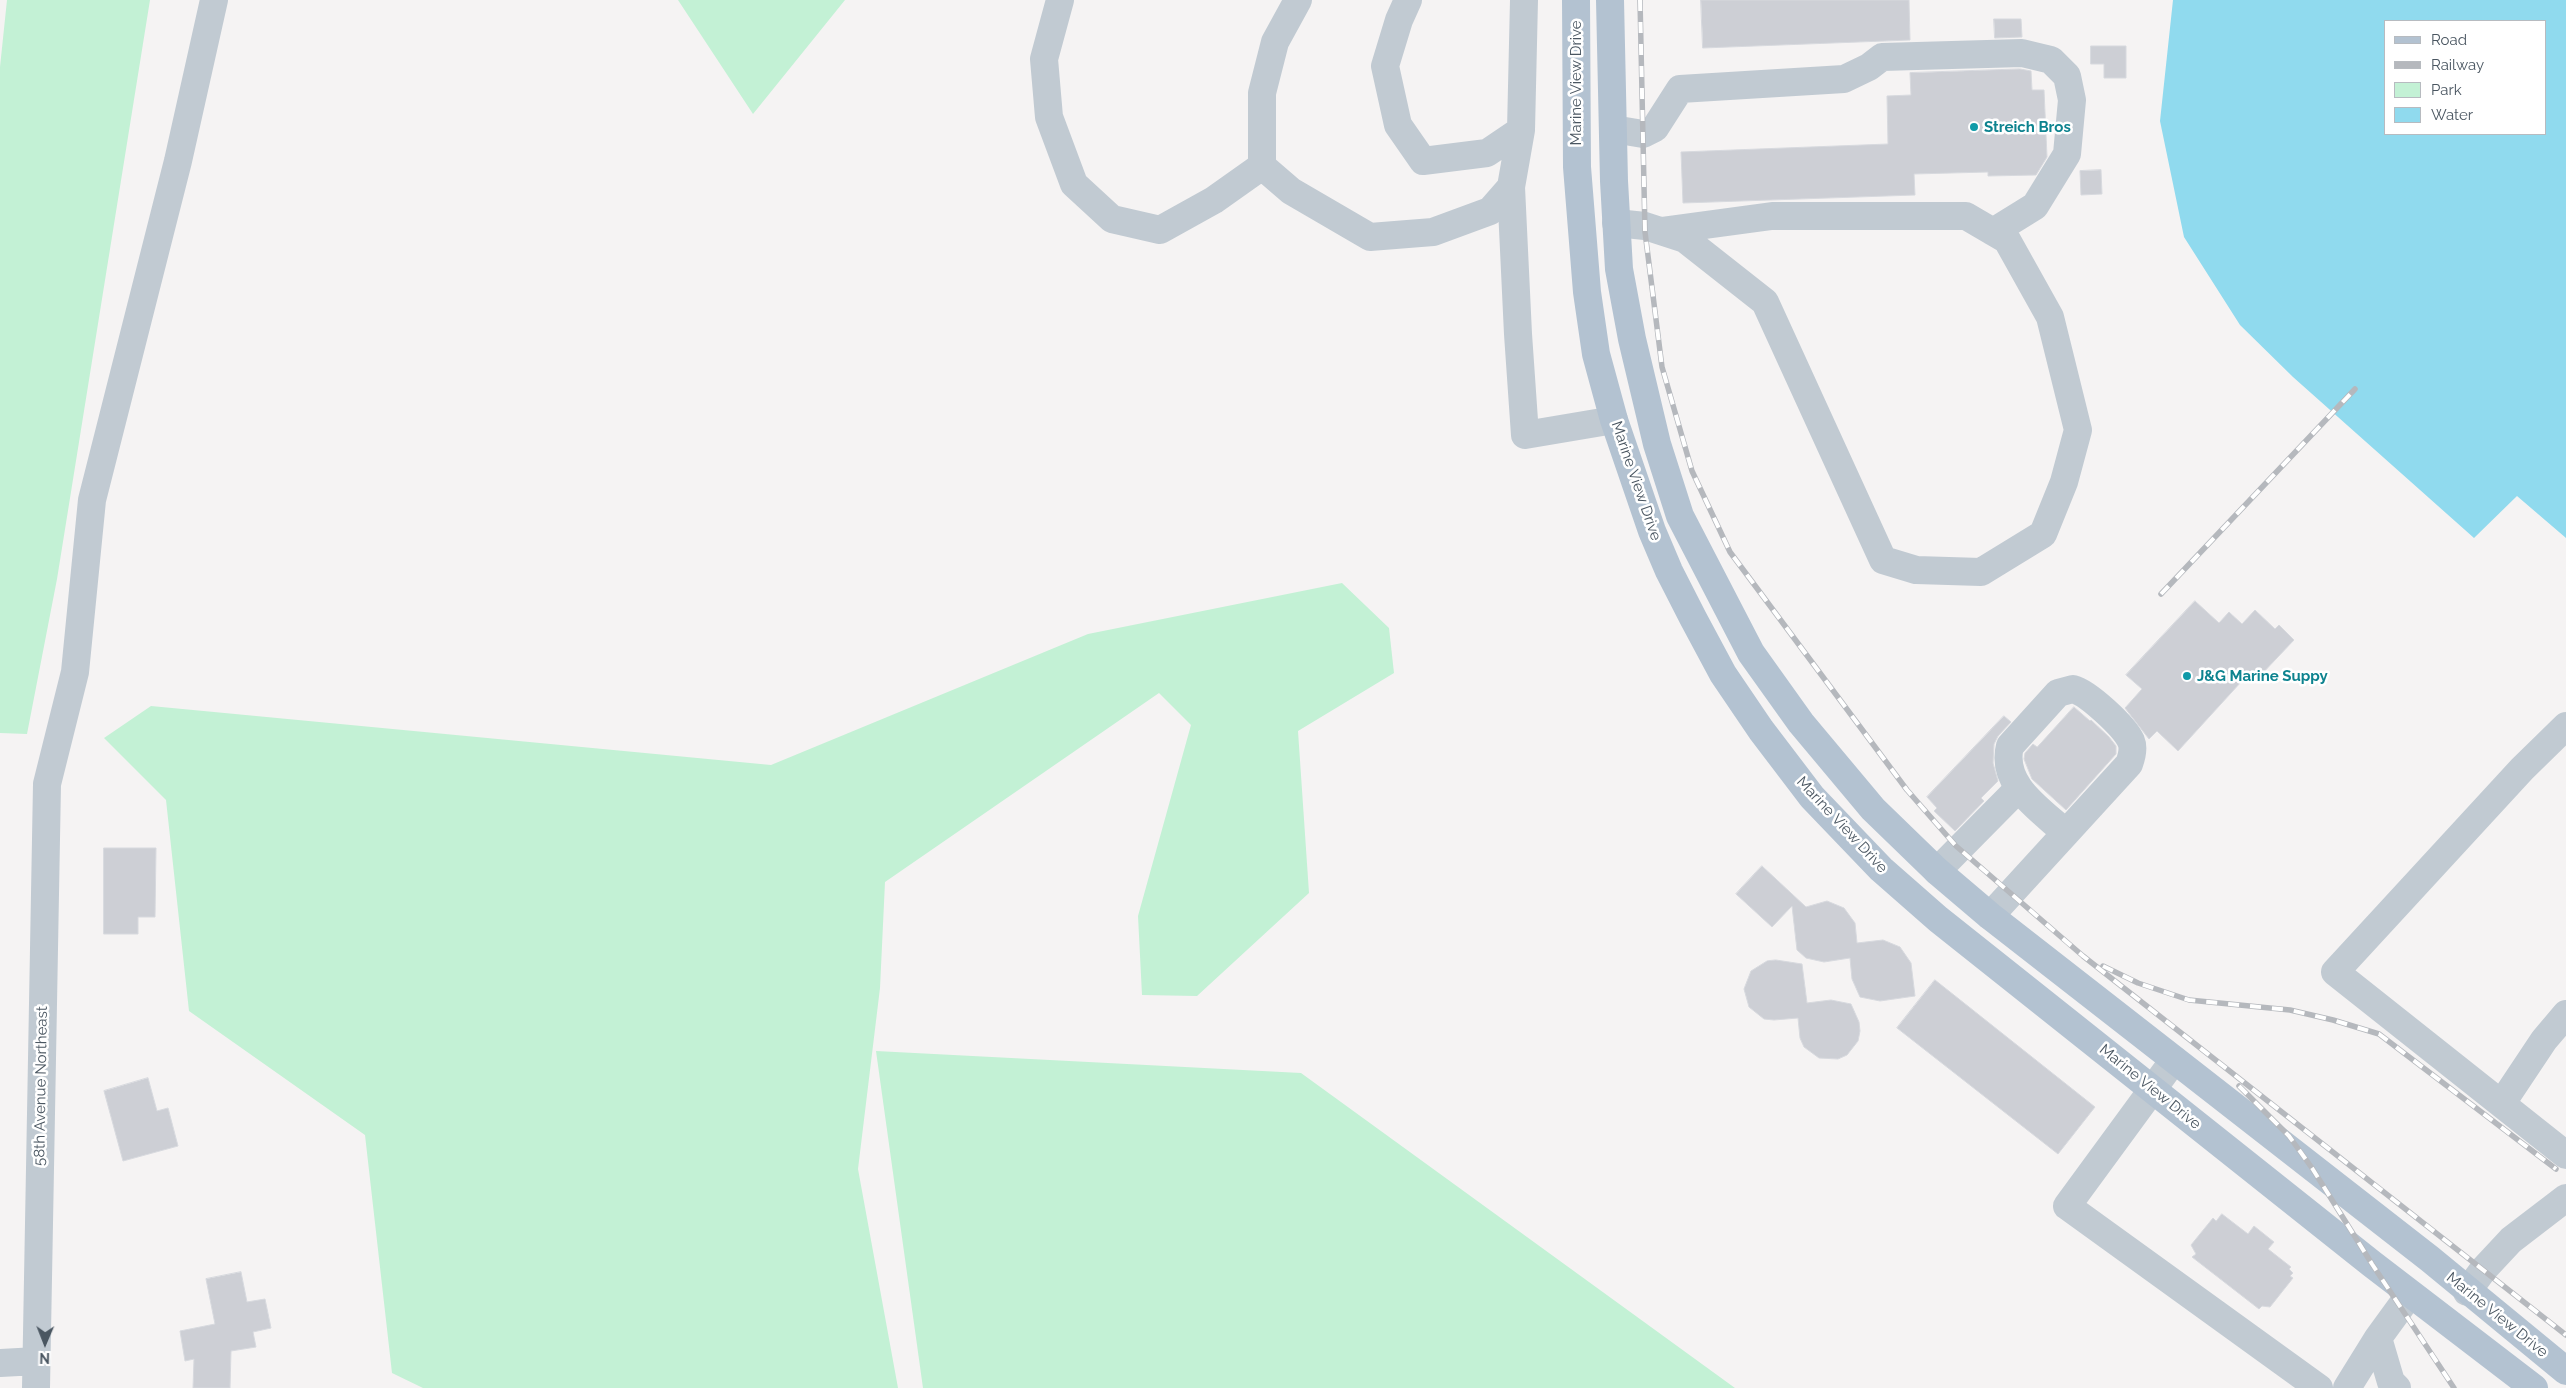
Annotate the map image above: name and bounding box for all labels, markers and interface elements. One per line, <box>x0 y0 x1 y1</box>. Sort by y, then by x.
street label: Marine View Drive <box>1567 20 1585 146</box>
legend <box>2384 20 2546 135</box>
text: Road <box>2431 31 2467 49</box>
text: Railway <box>2431 56 2484 74</box>
text: Park <box>2431 81 2462 99</box>
text: Water <box>2431 106 2473 124</box>
place label: Streich Bros <box>1984 118 2071 136</box>
marker: Streich Bros <box>1968 121 1980 133</box>
street label: Marine View Drive <box>1607 419 1665 543</box>
place label: J&G Marine Suppy <box>2197 667 2328 685</box>
marker: J&G Marine Suppy <box>2181 670 2193 682</box>
street label: Marine View Drive <box>1793 773 1891 877</box>
street label: 58th Avenue Northeast <box>31 1006 51 1166</box>
street label: Marine View Drive <box>2096 1041 2204 1133</box>
street label: Marine View Drive <box>2443 1269 2551 1361</box>
north arrow <box>20 1318 70 1368</box>
text: N <box>39 1350 50 1366</box>

